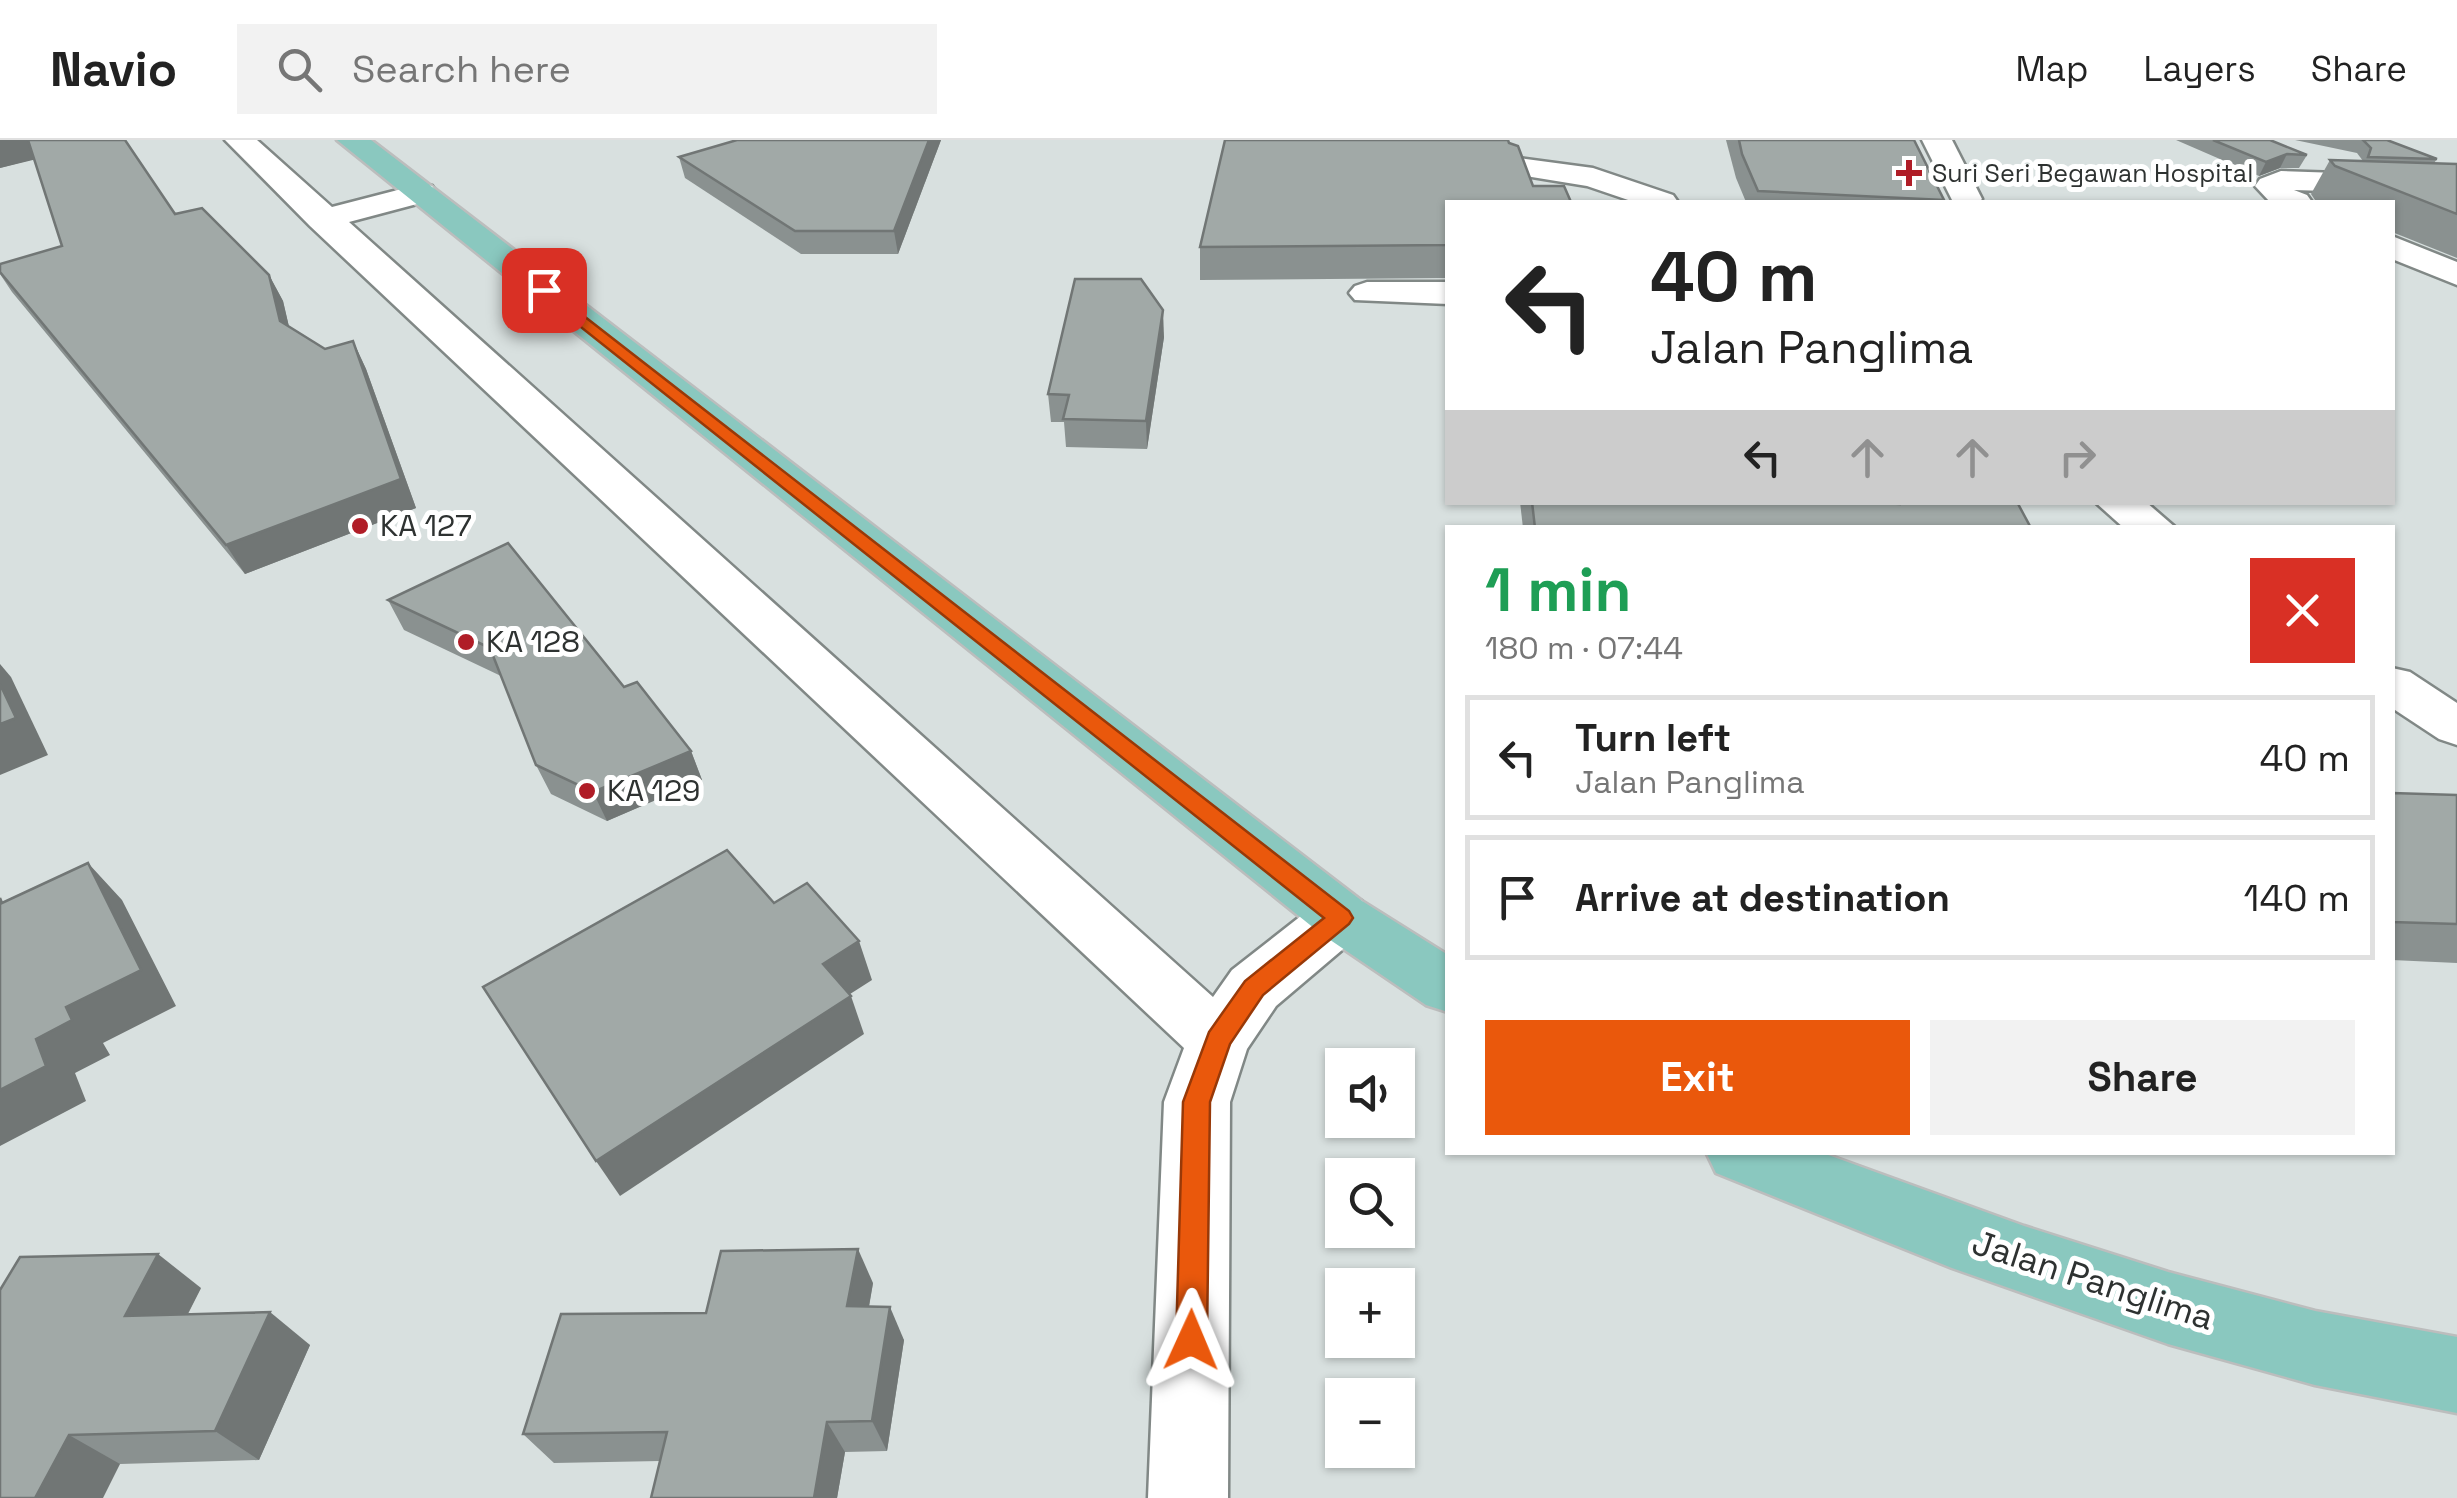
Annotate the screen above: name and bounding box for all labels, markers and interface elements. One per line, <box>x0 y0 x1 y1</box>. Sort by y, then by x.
search box <box>237 24 937 114</box>
text: Navio <box>50 39 177 100</box>
icon: search <box>272 42 327 97</box>
text: Search here <box>352 45 571 93</box>
text: Map <box>2015 47 2088 91</box>
text: Layers <box>2143 47 2256 91</box>
text: Share <box>2311 47 2407 91</box>
place label: Suri Seri Begawan Hospital <box>1932 157 2253 189</box>
marker: Suri Seri Begawan Hospital <box>1896 160 1922 186</box>
text: 40 m <box>1650 232 1817 321</box>
icon: left <box>1485 240 1615 370</box>
pin <box>502 248 587 333</box>
icon: arrive <box>517 263 572 318</box>
text: Jalan Panglima <box>1650 319 1973 376</box>
icon: left <box>1735 430 1790 485</box>
icon: ahead <box>1840 430 1895 485</box>
icon: ahead <box>1945 430 2000 485</box>
icon: right <box>2050 430 2105 485</box>
place label: KA 127 <box>380 506 472 545</box>
marker: KA 127 <box>349 515 371 537</box>
text: 1 min <box>1485 552 1632 629</box>
button: close <box>2250 558 2355 663</box>
place label: KA 128 <box>486 622 580 661</box>
text: 180 m · 07:44 <box>1485 628 1683 668</box>
marker: KA 128 <box>455 631 477 653</box>
text: Turn left <box>1575 714 1731 762</box>
icon: left <box>1490 730 1545 785</box>
text: 40 m <box>2259 734 2350 782</box>
text: Jalan Panglima <box>1575 762 1805 802</box>
place label: KA 129 <box>607 771 700 810</box>
marker: KA 129 <box>576 780 598 802</box>
icon: arrive <box>1490 870 1545 925</box>
text: Arrive at destination <box>1575 874 1950 922</box>
text: 140 m <box>2244 874 2350 922</box>
button: Exit <box>1485 1020 1910 1135</box>
button: Share <box>1930 1020 2355 1135</box>
map controls <box>1325 1048 1415 1468</box>
button: sound <box>1325 1048 1415 1138</box>
button: search <box>1325 1158 1415 1248</box>
street label: Jalan Panglima <box>1967 1220 2219 1340</box>
button: + <box>1325 1268 1415 1358</box>
position arrow <box>1139 1288 1243 1392</box>
button: − <box>1325 1378 1415 1468</box>

